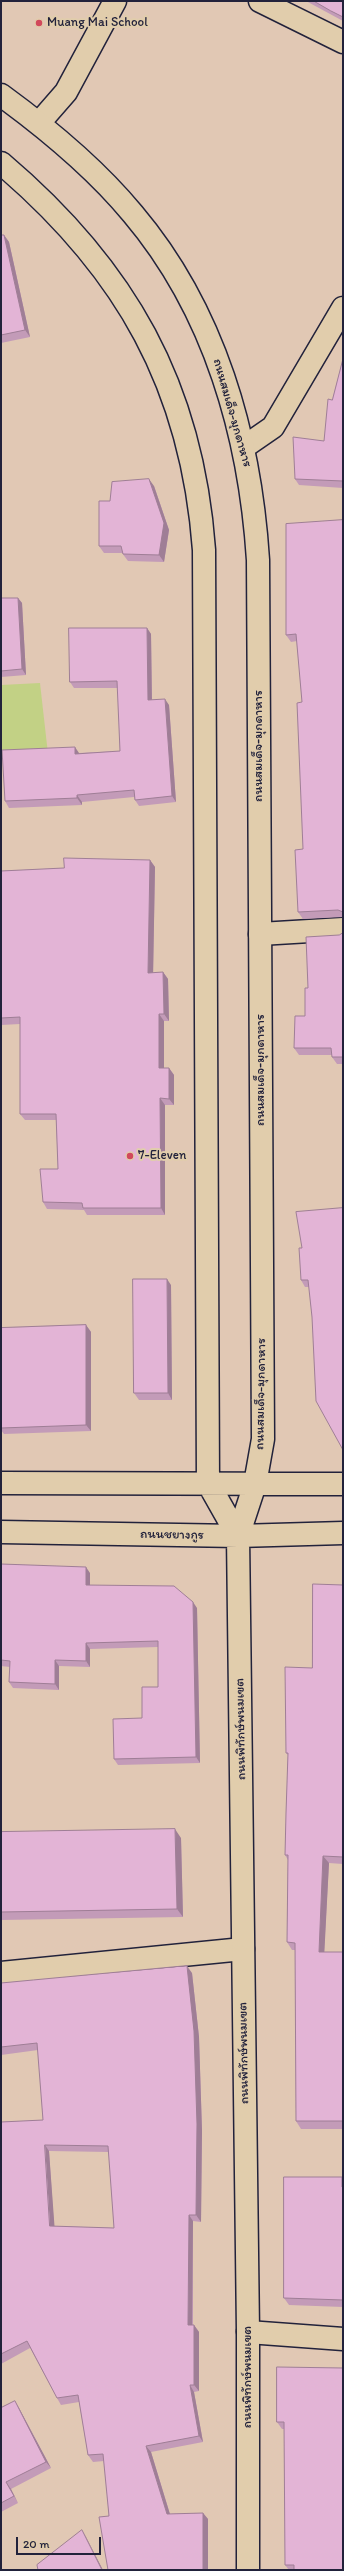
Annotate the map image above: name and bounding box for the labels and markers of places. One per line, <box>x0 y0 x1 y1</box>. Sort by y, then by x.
place label: Muang Mai School <box>47 15 148 31</box>
marker: Muang Mai School <box>34 18 44 28</box>
place label: 7-Eleven <box>138 1148 186 1164</box>
marker: 7-Eleven <box>125 1151 135 1161</box>

